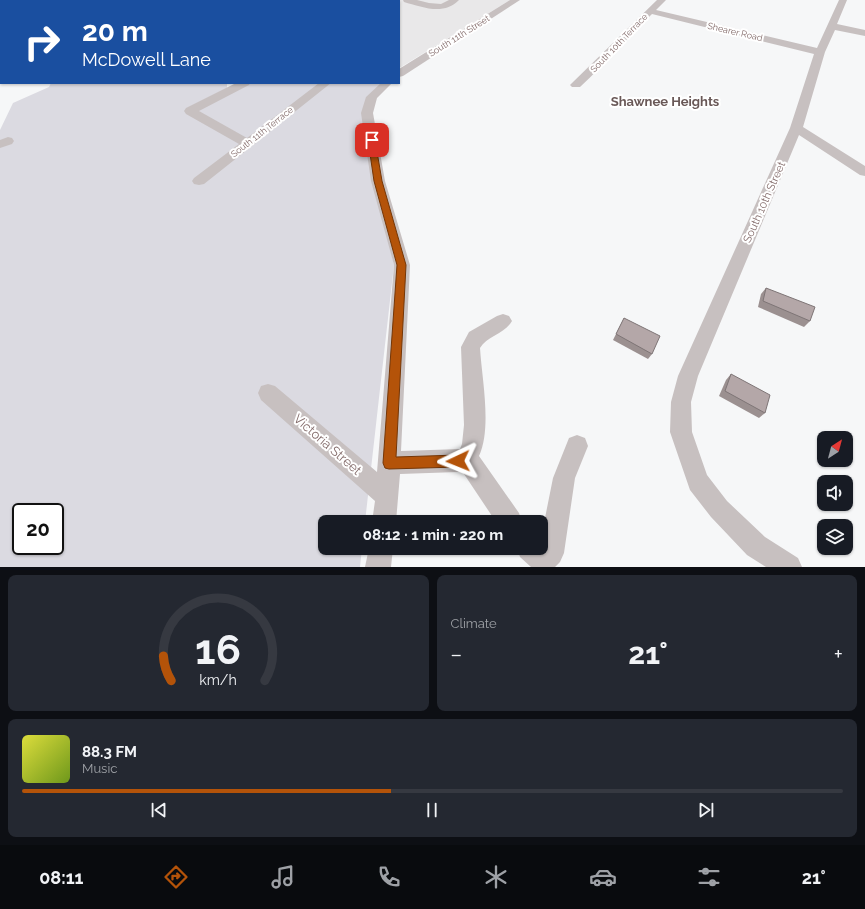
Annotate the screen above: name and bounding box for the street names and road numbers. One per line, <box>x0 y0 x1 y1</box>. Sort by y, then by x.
street label: South 10th Terrace <box>588 11 650 74</box>
street label: South 11th Street <box>427 13 491 59</box>
street label: Shearer Road <box>707 21 764 43</box>
street label: South 11th Terrace <box>229 104 296 159</box>
street label: South 10th Street <box>741 159 788 245</box>
street label: Victoria Street <box>291 411 365 478</box>

